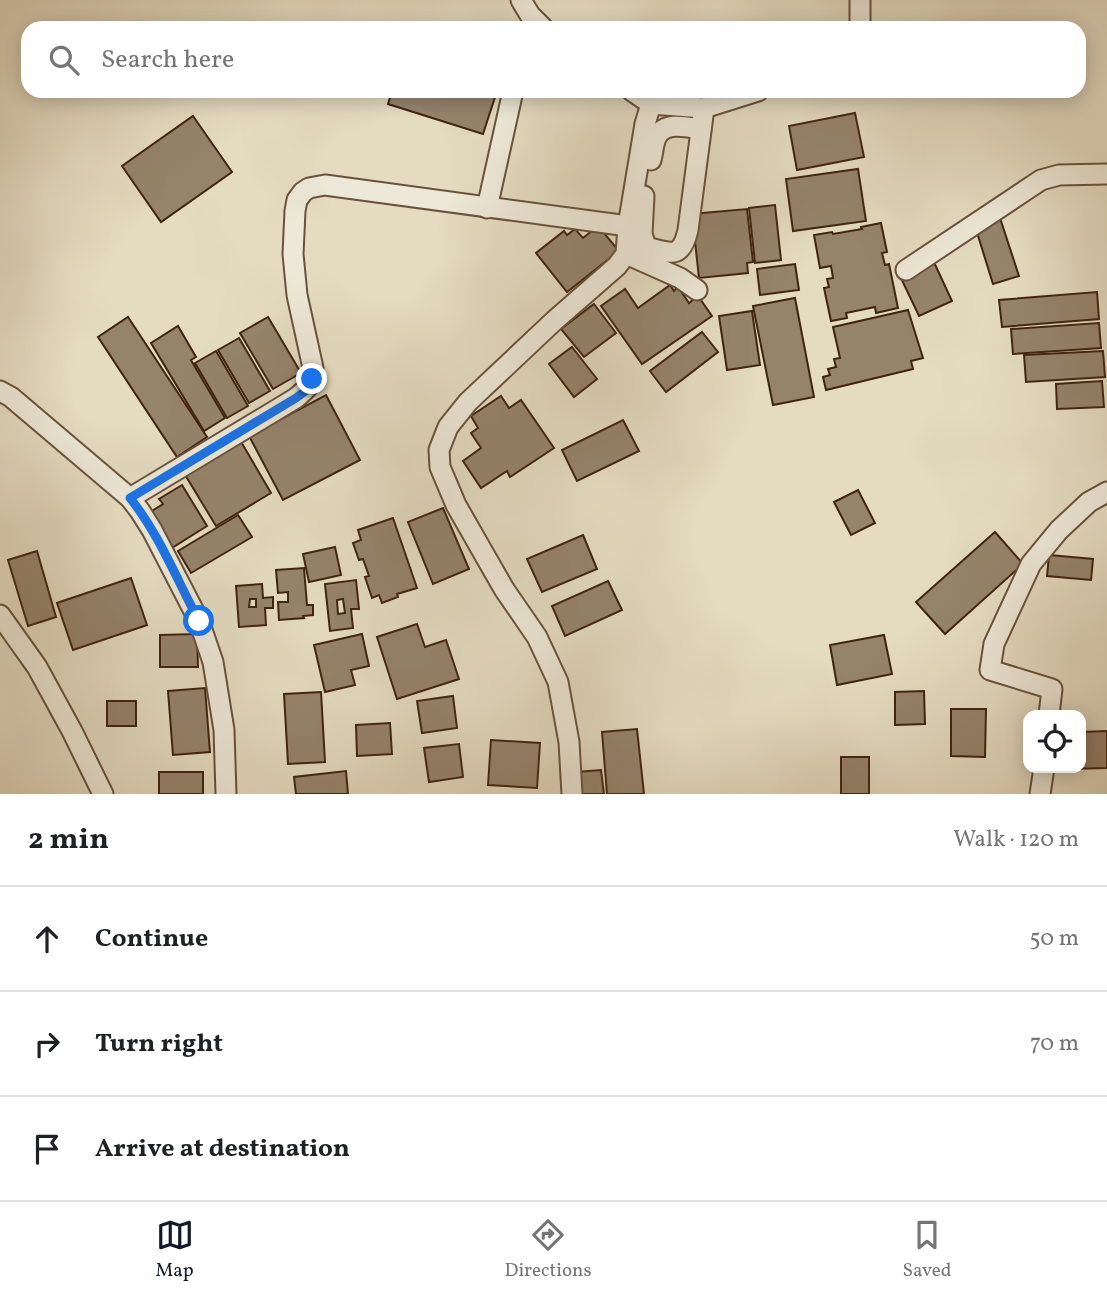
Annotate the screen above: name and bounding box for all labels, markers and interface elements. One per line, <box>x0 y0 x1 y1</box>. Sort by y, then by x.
search box <box>21 21 1086 98</box>
icon: search <box>45 41 83 79</box>
text: Search here <box>101 42 234 78</box>
route end <box>296 363 327 394</box>
route start <box>183 605 214 636</box>
map controls <box>1023 710 1086 773</box>
button: locate <box>1023 710 1086 773</box>
text: 2 min <box>28 819 109 861</box>
text: Walk · 120 m <box>953 824 1079 856</box>
icon: ahead <box>28 920 66 958</box>
text: Continue <box>95 921 208 957</box>
text: 50 m <box>1030 923 1079 955</box>
icon: right <box>28 1025 66 1063</box>
text: Turn right <box>95 1026 223 1062</box>
text: 70 m <box>1030 1028 1079 1060</box>
icon: arrive <box>28 1130 66 1168</box>
text: Arrive at destination <box>95 1131 350 1167</box>
tab: Map <box>155 1216 194 1284</box>
tab: Directions <box>505 1216 592 1284</box>
tab: Saved <box>903 1216 951 1284</box>

